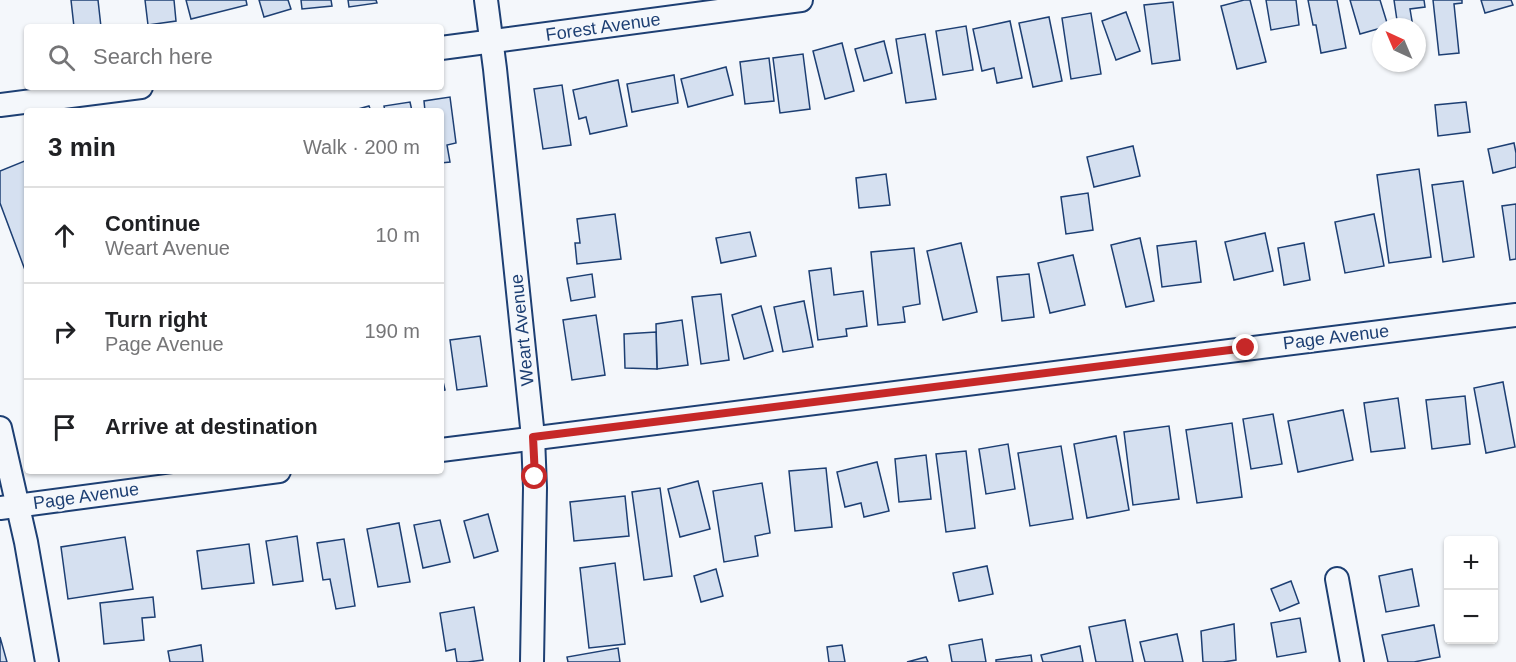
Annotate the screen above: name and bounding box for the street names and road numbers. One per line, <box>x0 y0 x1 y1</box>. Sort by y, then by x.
street label: Forest Avenue <box>544 9 662 45</box>
street label: Weart Avenue <box>506 273 538 387</box>
street label: Page Avenue <box>1282 321 1390 353</box>
street label: Page Avenue <box>32 479 140 513</box>

